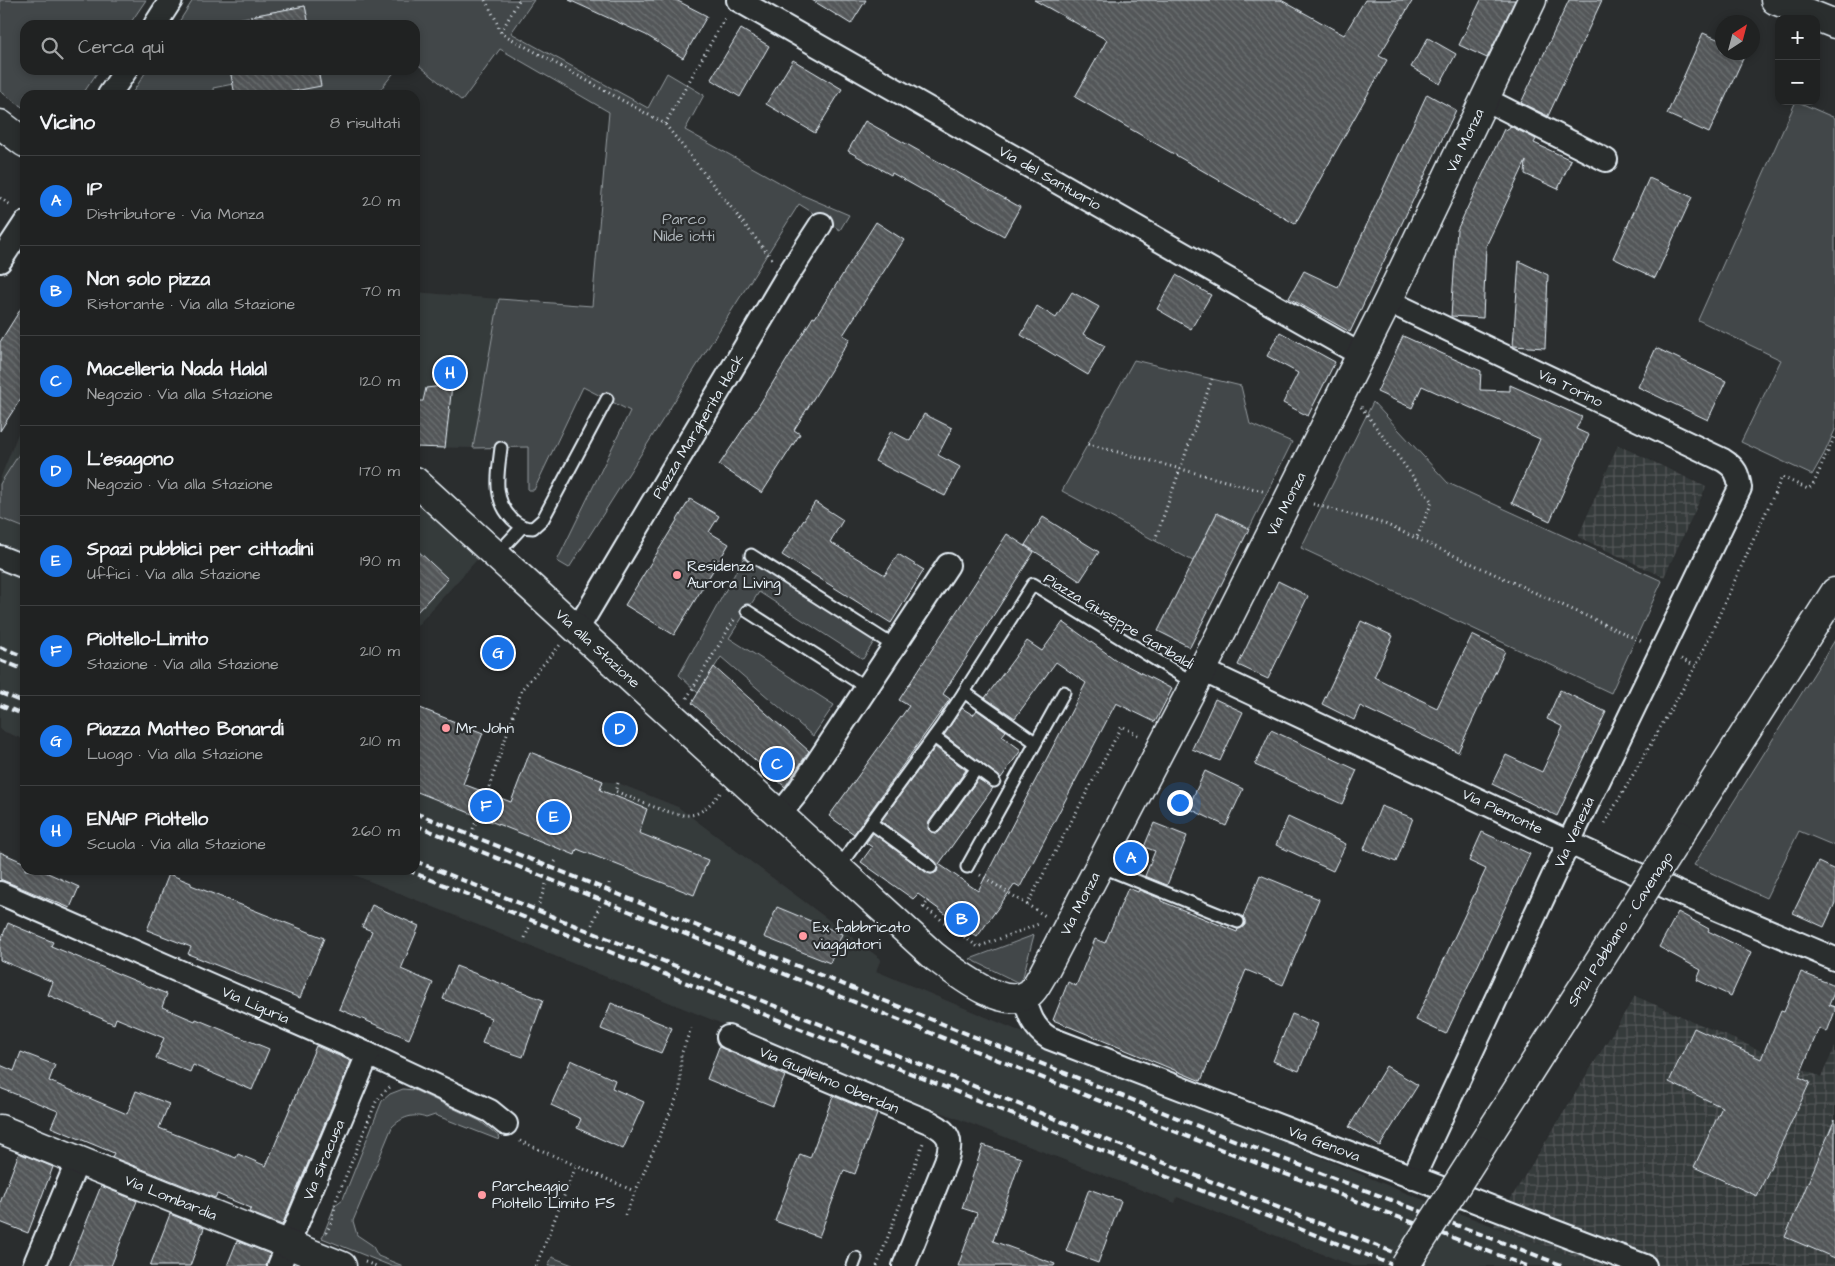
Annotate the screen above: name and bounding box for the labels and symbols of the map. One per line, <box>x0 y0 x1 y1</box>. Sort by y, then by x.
north arrow <box>1715 15 1760 60</box>
street label: Via Monza <box>1441 105 1490 176</box>
street label: Via del Santuario <box>995 141 1105 216</box>
park label: Parco Nilde iotti <box>654 209 715 247</box>
street label: Piazza Margherita Hack <box>647 350 750 503</box>
pin: H <box>434 354 466 392</box>
street label: Via Torino <box>1534 364 1607 413</box>
street label: Via Monza <box>1262 468 1312 539</box>
place label: Residenza Aurora Living <box>687 556 781 595</box>
street label: Piazza Giuseppe Garibaldi <box>1040 568 1198 675</box>
marker: Residenza Aurora Living <box>671 569 683 581</box>
street label: Via alla Stazione <box>550 604 645 693</box>
pin: G <box>482 634 514 672</box>
pin: D <box>604 710 636 748</box>
place label: Mr John <box>456 718 514 739</box>
marker: Mr John <box>440 722 452 734</box>
pin: C <box>761 745 793 783</box>
street label: Via Piemonte <box>1458 784 1546 840</box>
pin: F <box>470 787 502 825</box>
your location <box>1167 790 1193 816</box>
street label: Via Venezia <box>1549 793 1600 871</box>
pin: E <box>538 798 570 836</box>
pin: A <box>1115 839 1147 877</box>
street label: SP121 Pobbiano - Cavenago <box>1562 847 1680 1011</box>
street label: Via Monza <box>1055 868 1106 939</box>
pin: B <box>946 900 978 938</box>
place label: Ex fabbricato viaggiatori <box>813 917 911 956</box>
marker: Ex fabbricato viaggiatori <box>797 930 809 942</box>
street label: Via Liguria <box>218 981 293 1029</box>
street label: Via Guglielmo Oberdan <box>756 1041 903 1120</box>
street label: Via Siracusa <box>298 1116 350 1204</box>
street label: Via Genova <box>1285 1121 1363 1167</box>
street label: Via Lombardia <box>121 1170 220 1226</box>
place label: Parcheggio Pioltello Limito FS <box>492 1176 615 1214</box>
marker: Parcheggio Pioltello Limito FS <box>476 1189 488 1201</box>

